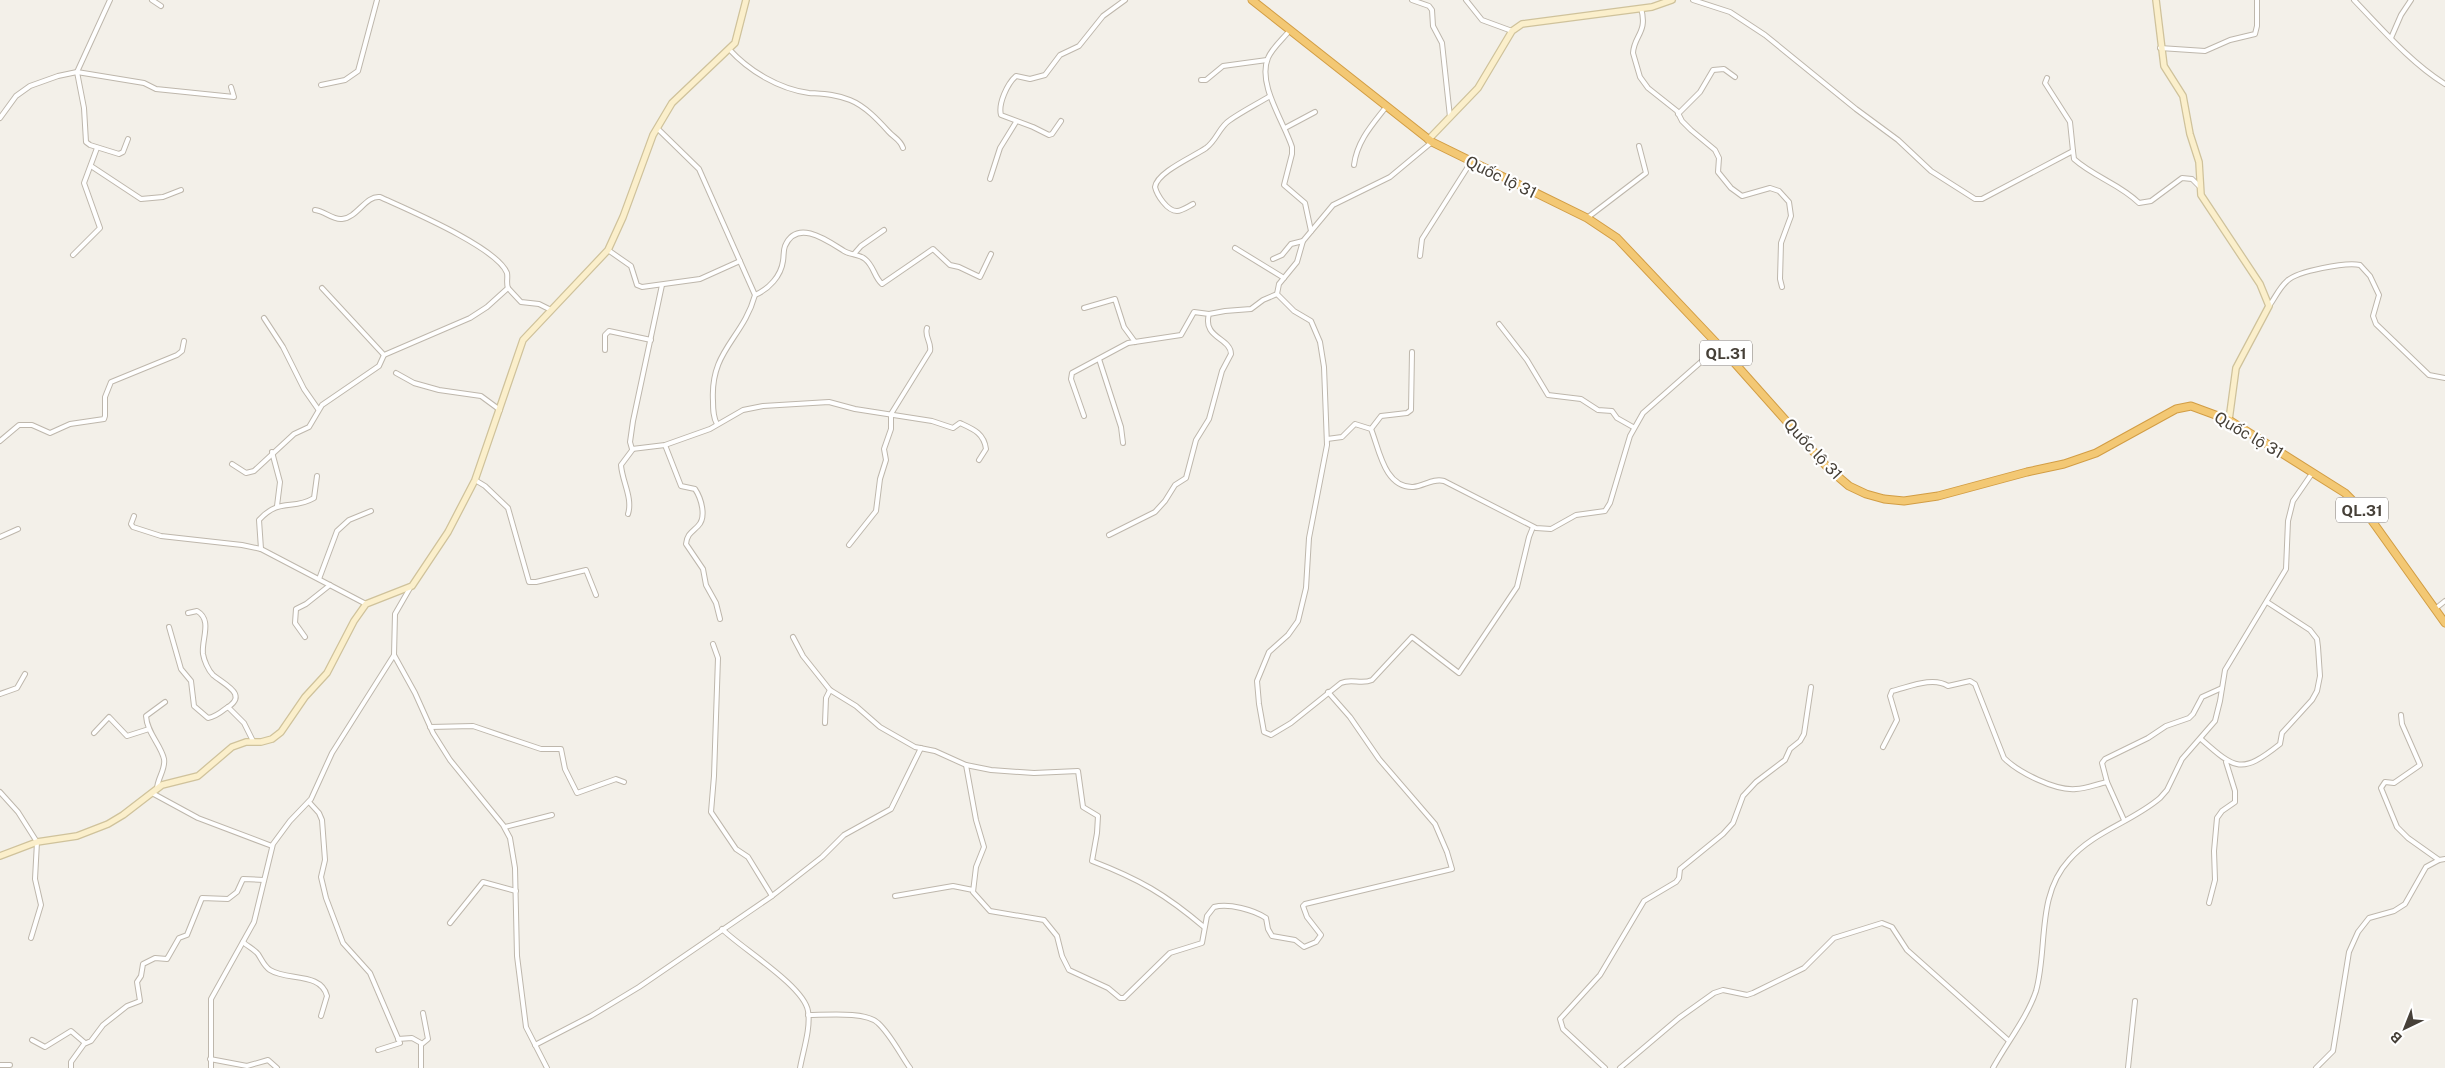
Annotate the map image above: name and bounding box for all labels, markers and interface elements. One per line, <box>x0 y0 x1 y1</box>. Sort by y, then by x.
street label: Quốc lộ 31 <box>1462 152 1540 202</box>
road number: QL.31 <box>1700 340 1752 366</box>
street label: Quốc lộ 31 <box>2211 408 2287 462</box>
street label: Quốc lộ 31 <box>1780 414 1846 484</box>
road number: QL.31 <box>2336 498 2388 522</box>
north arrow <box>2380 1003 2430 1053</box>
text: B <box>2387 1028 2405 1047</box>

